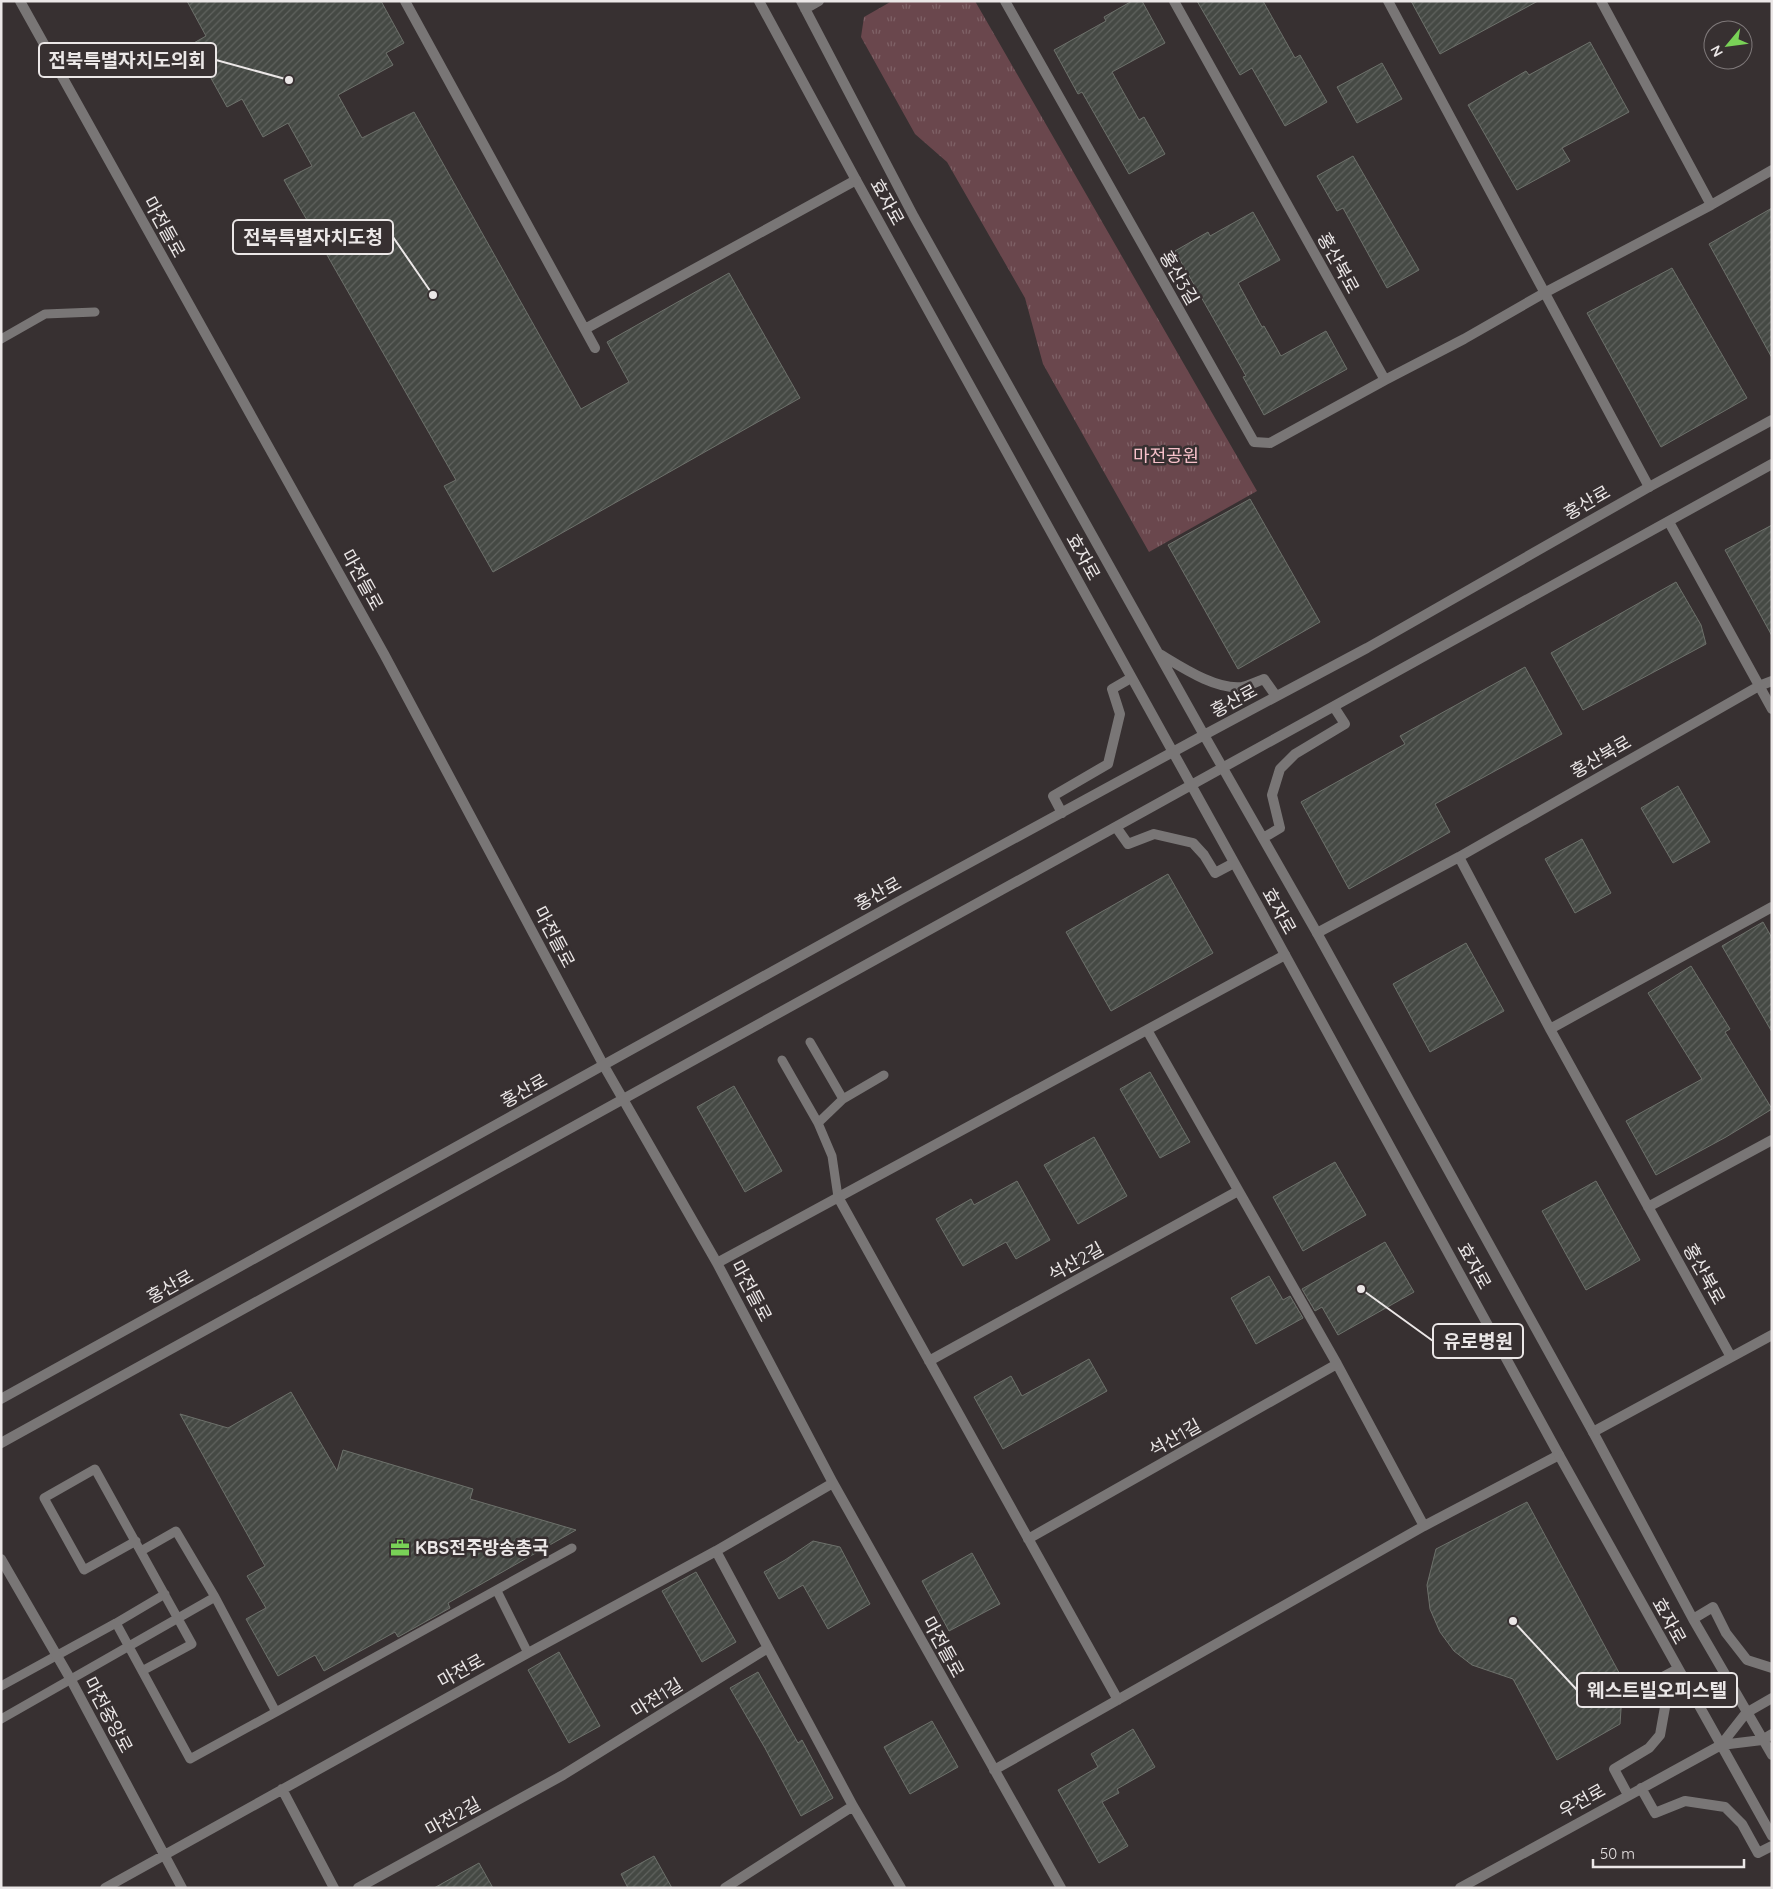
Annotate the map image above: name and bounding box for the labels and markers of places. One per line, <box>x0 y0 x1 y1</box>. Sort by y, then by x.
callout: 전북특별자치도의회 <box>39 43 216 77</box>
callout: 전북특별자치도청 <box>233 220 393 254</box>
callout: 유로병원 <box>1433 1324 1523 1358</box>
place label: KBS전주방송총국 <box>415 1536 549 1559</box>
office icon: KBS전주방송총국 <box>389 1537 411 1559</box>
callout: 웨스트빌오피스텔 <box>1577 1673 1737 1707</box>

